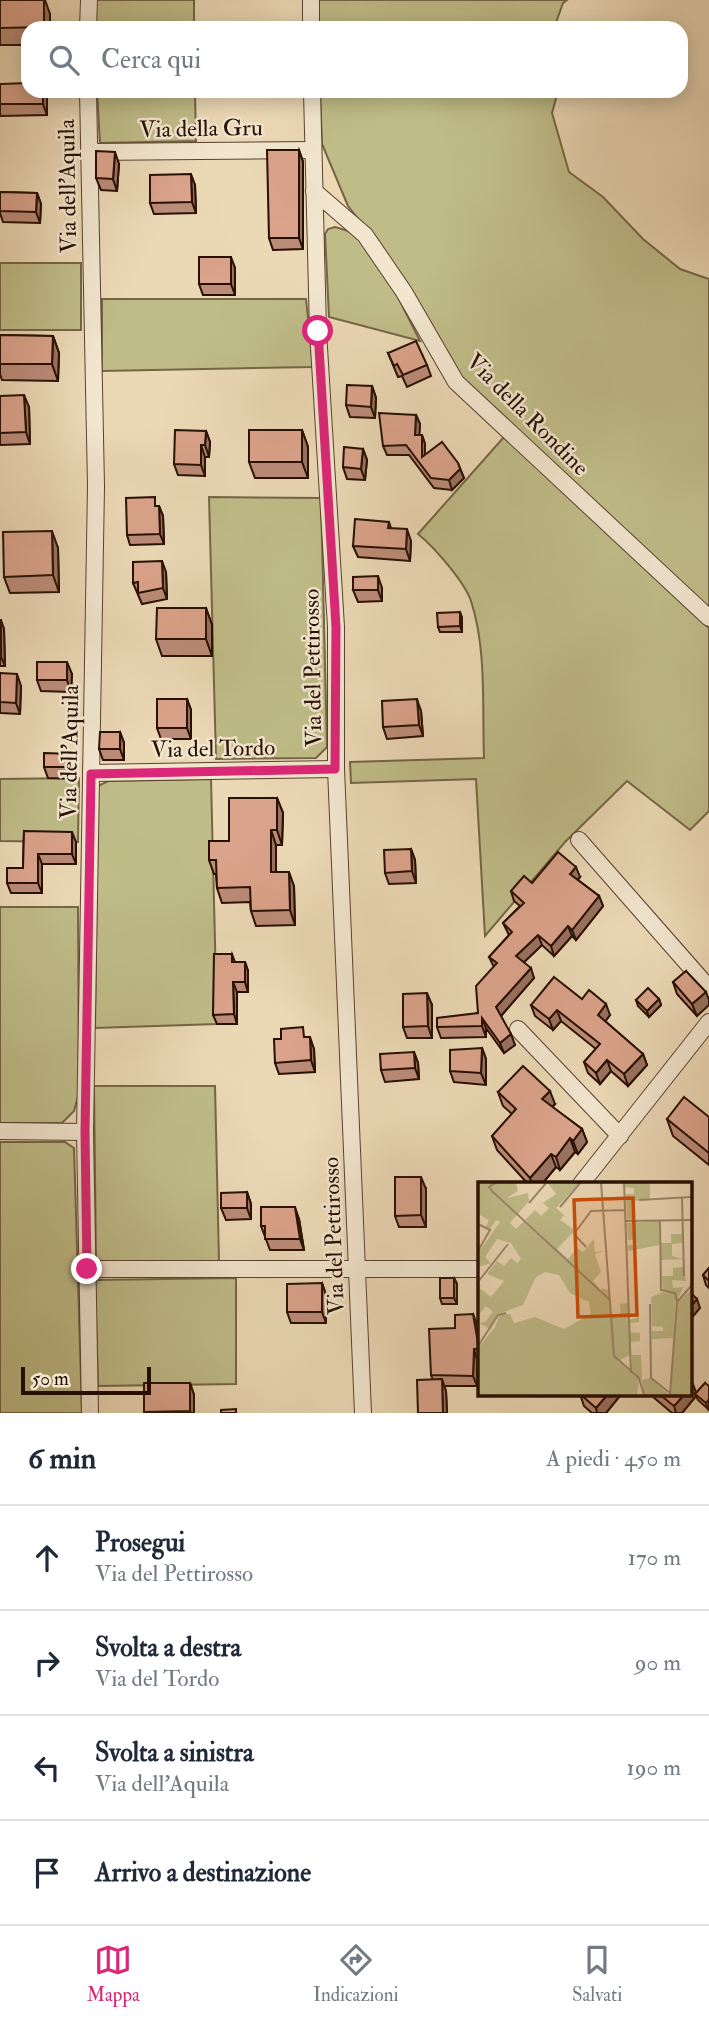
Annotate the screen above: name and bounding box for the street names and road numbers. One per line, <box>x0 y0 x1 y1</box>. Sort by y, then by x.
street label: Via della Gru <box>139 113 263 144</box>
street label: Via dell'Aquila <box>52 118 83 253</box>
street label: Via della Rondine <box>460 347 595 482</box>
street label: Via del Pettirosso <box>297 589 328 747</box>
street label: Via dell'Aquila <box>54 684 85 819</box>
street label: Via del Tordo <box>151 733 275 764</box>
street label: Via del Pettirosso <box>316 1156 351 1316</box>

